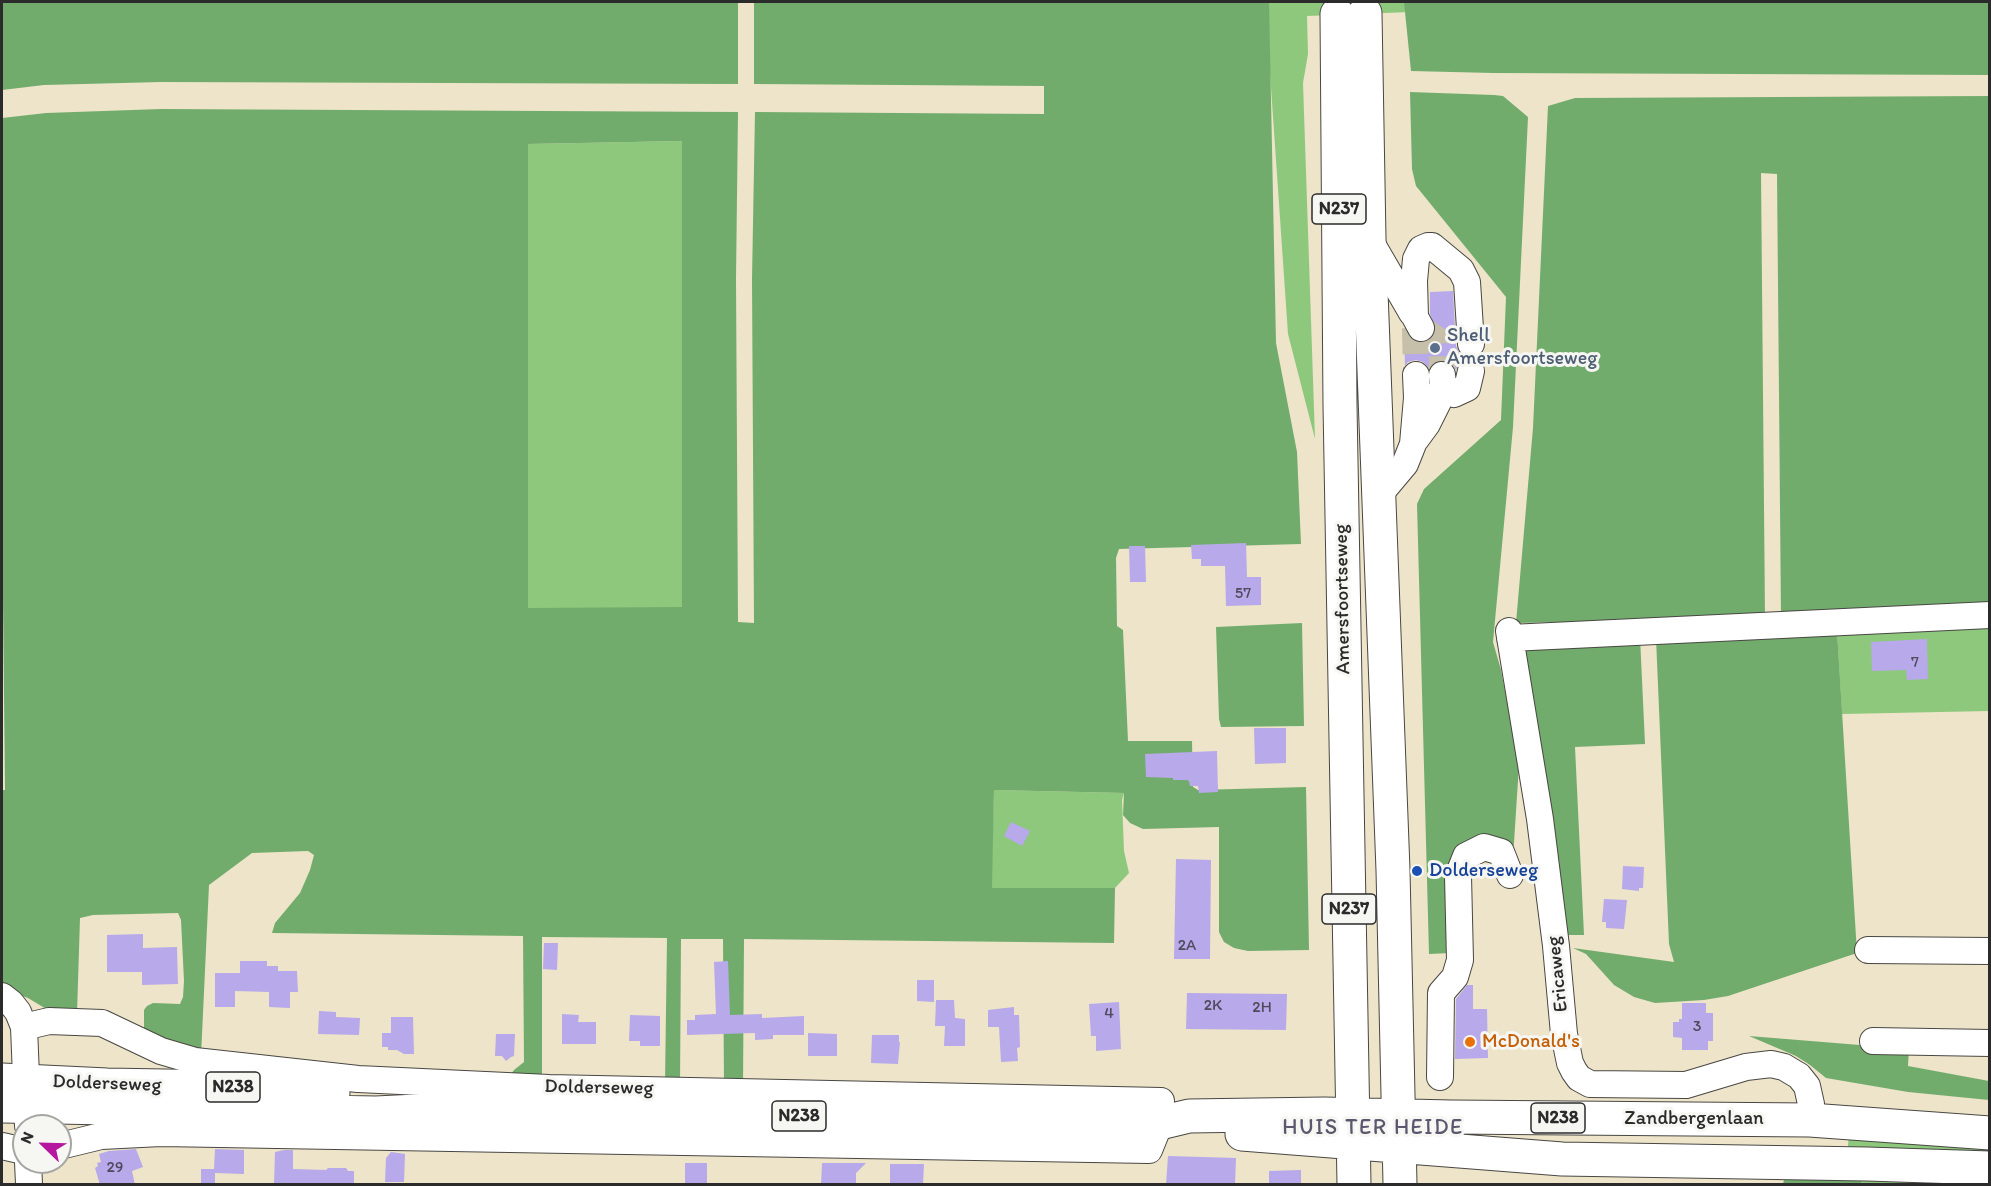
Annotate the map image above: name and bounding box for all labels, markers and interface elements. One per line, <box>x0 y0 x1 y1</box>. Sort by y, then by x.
road number: N237 <box>1312 194 1366 224</box>
place label: Shell Amersfoortseweg <box>1447 324 1597 371</box>
marker: Shell Amersfoortseweg <box>1428 341 1442 355</box>
street label: Amersfoortseweg <box>1330 524 1356 674</box>
house number: 57 <box>1235 584 1251 604</box>
house number: 7 <box>1911 653 1919 673</box>
place label: Dolderseweg <box>1429 859 1538 883</box>
marker: Dolderseweg <box>1410 864 1424 878</box>
road number: N237 <box>1322 894 1376 924</box>
street label: Ericaweg <box>1542 935 1574 1013</box>
house number: 2A <box>1178 936 1196 956</box>
house number: 2K <box>1204 996 1222 1016</box>
house number: 2H <box>1252 998 1272 1018</box>
house number: 4 <box>1104 1004 1114 1024</box>
house number: 3 <box>1693 1017 1701 1037</box>
place label: McDonald's <box>1482 1030 1580 1054</box>
marker: McDonald's <box>1463 1035 1477 1049</box>
street label: Dolderseweg <box>52 1070 162 1098</box>
road number: N238 <box>206 1072 260 1102</box>
street label: Dolderseweg <box>544 1075 654 1101</box>
road number: N238 <box>772 1101 826 1131</box>
road number: N238 <box>1531 1103 1585 1133</box>
street label: Zandbergenlaan <box>1624 1107 1764 1131</box>
north arrow <box>12 1114 72 1174</box>
district label: HUIS TER HEIDE <box>1285 1115 1461 1141</box>
text: N <box>16 1129 38 1146</box>
house number: 29 <box>107 1158 123 1178</box>

